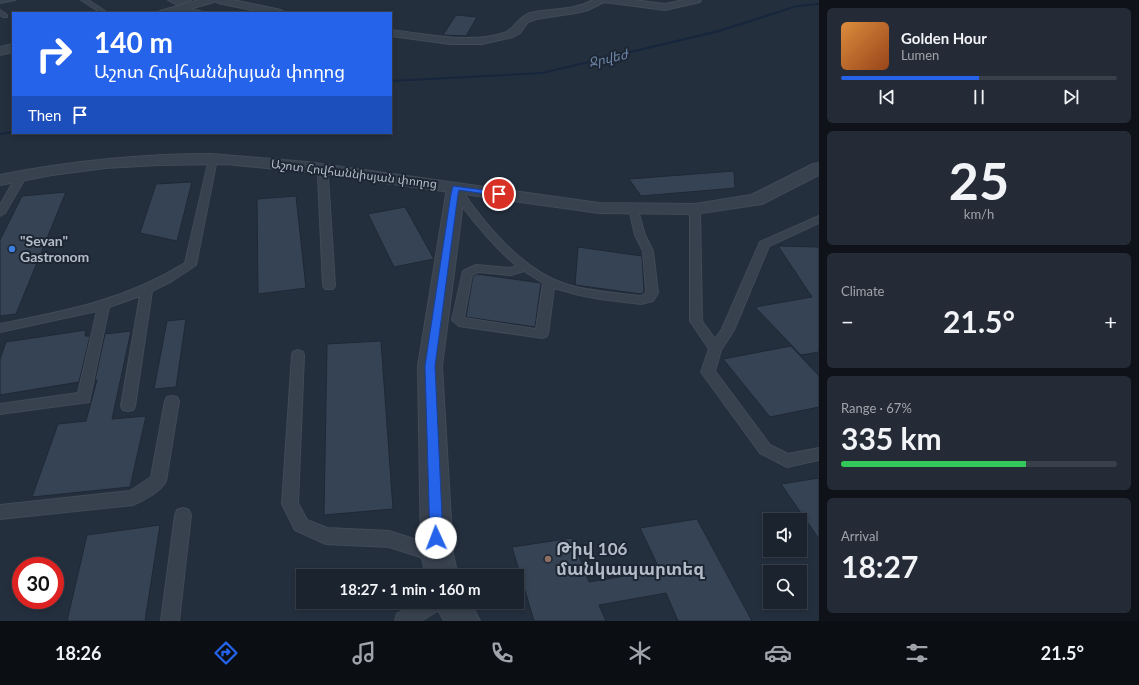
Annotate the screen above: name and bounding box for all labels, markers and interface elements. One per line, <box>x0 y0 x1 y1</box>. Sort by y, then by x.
text: 140 m <box>94 25 173 59</box>
icon: right <box>28 28 80 80</box>
text: Golden Hour <box>901 29 987 47</box>
water label: Ջրվեժ <box>587 45 631 71</box>
text: Lumen <box>901 47 939 63</box>
text: Աշոտ Հովհաննիսյան փողոց <box>94 60 345 82</box>
icon: previous <box>876 86 898 108</box>
icon: pause <box>968 86 990 108</box>
icon: next <box>1060 86 1082 108</box>
icon: arrive <box>69 104 91 126</box>
text: Then <box>28 106 61 124</box>
text: 25 <box>949 149 1009 211</box>
street label: Աշոտ Հովհաննիսյան փողոց <box>270 156 438 191</box>
pin <box>482 177 516 211</box>
icon: arrive <box>488 183 510 205</box>
text: km/h <box>964 206 994 222</box>
place label: "Sevan" Gastronom <box>20 232 89 265</box>
marker: "Sevan" Gastronom <box>7 244 17 254</box>
text: Climate <box>841 283 884 299</box>
text: 21.5° <box>943 303 1015 339</box>
text: − <box>841 308 854 335</box>
text: + <box>1104 308 1117 335</box>
text: Range · 67% <box>841 400 912 416</box>
text: 335 km <box>841 420 942 456</box>
map controls <box>763 513 807 609</box>
button: sound <box>763 513 807 557</box>
position arrow <box>415 517 457 559</box>
text: Arrival <box>841 528 878 544</box>
place label: Թիվ 106 մանկապարտեզ <box>556 538 705 579</box>
text: 18:27 <box>841 548 918 584</box>
marker: Թիվ 106 մանկապարտեզ <box>543 554 553 564</box>
speed limit sign: 30 <box>12 557 64 609</box>
button: search <box>763 565 807 609</box>
text: 18:27 · 1 min · 160 m <box>340 580 480 598</box>
icon: directions <box>212 639 240 667</box>
icon: music <box>350 639 378 667</box>
icon: phone <box>488 639 516 667</box>
icon: climate <box>626 639 654 667</box>
icon: car <box>764 639 792 667</box>
icon: filters <box>903 639 931 667</box>
text: 18:26 <box>55 642 102 664</box>
text: 21.5° <box>1041 642 1084 664</box>

